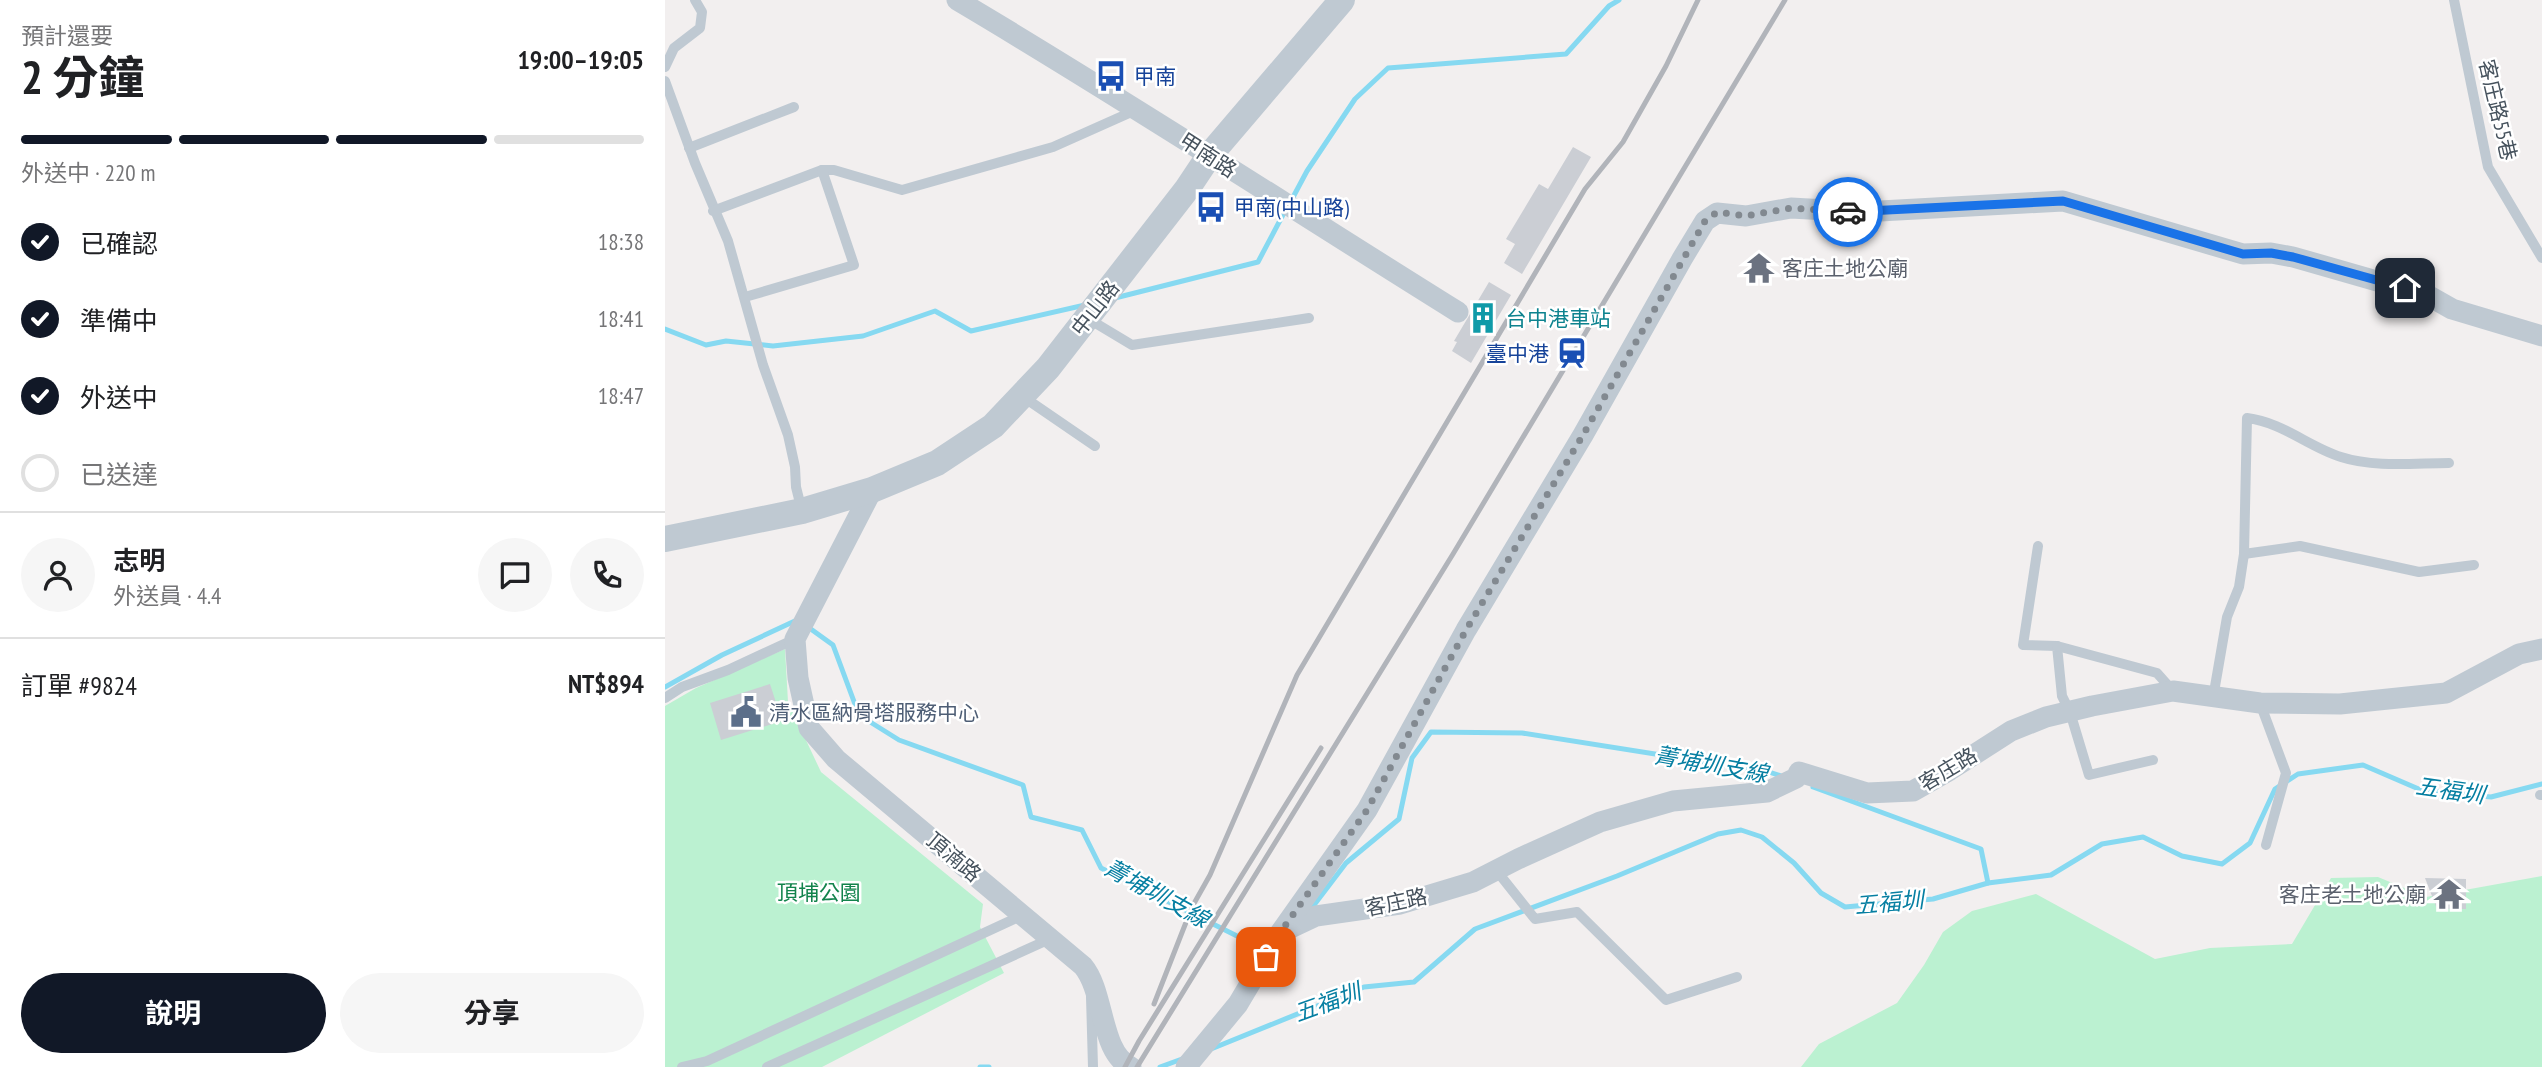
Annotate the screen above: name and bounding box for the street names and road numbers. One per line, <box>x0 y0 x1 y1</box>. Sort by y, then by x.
street label: 客庄路55巷 <box>2473 57 2523 163</box>
street label: 甲南路 <box>1174 127 1242 183</box>
street label: 中山路 <box>1065 275 1125 341</box>
street label: 客庄路 <box>1914 741 1982 797</box>
street label: 頂湳路 <box>921 826 987 888</box>
street label: 客庄路 <box>1362 882 1430 922</box>

